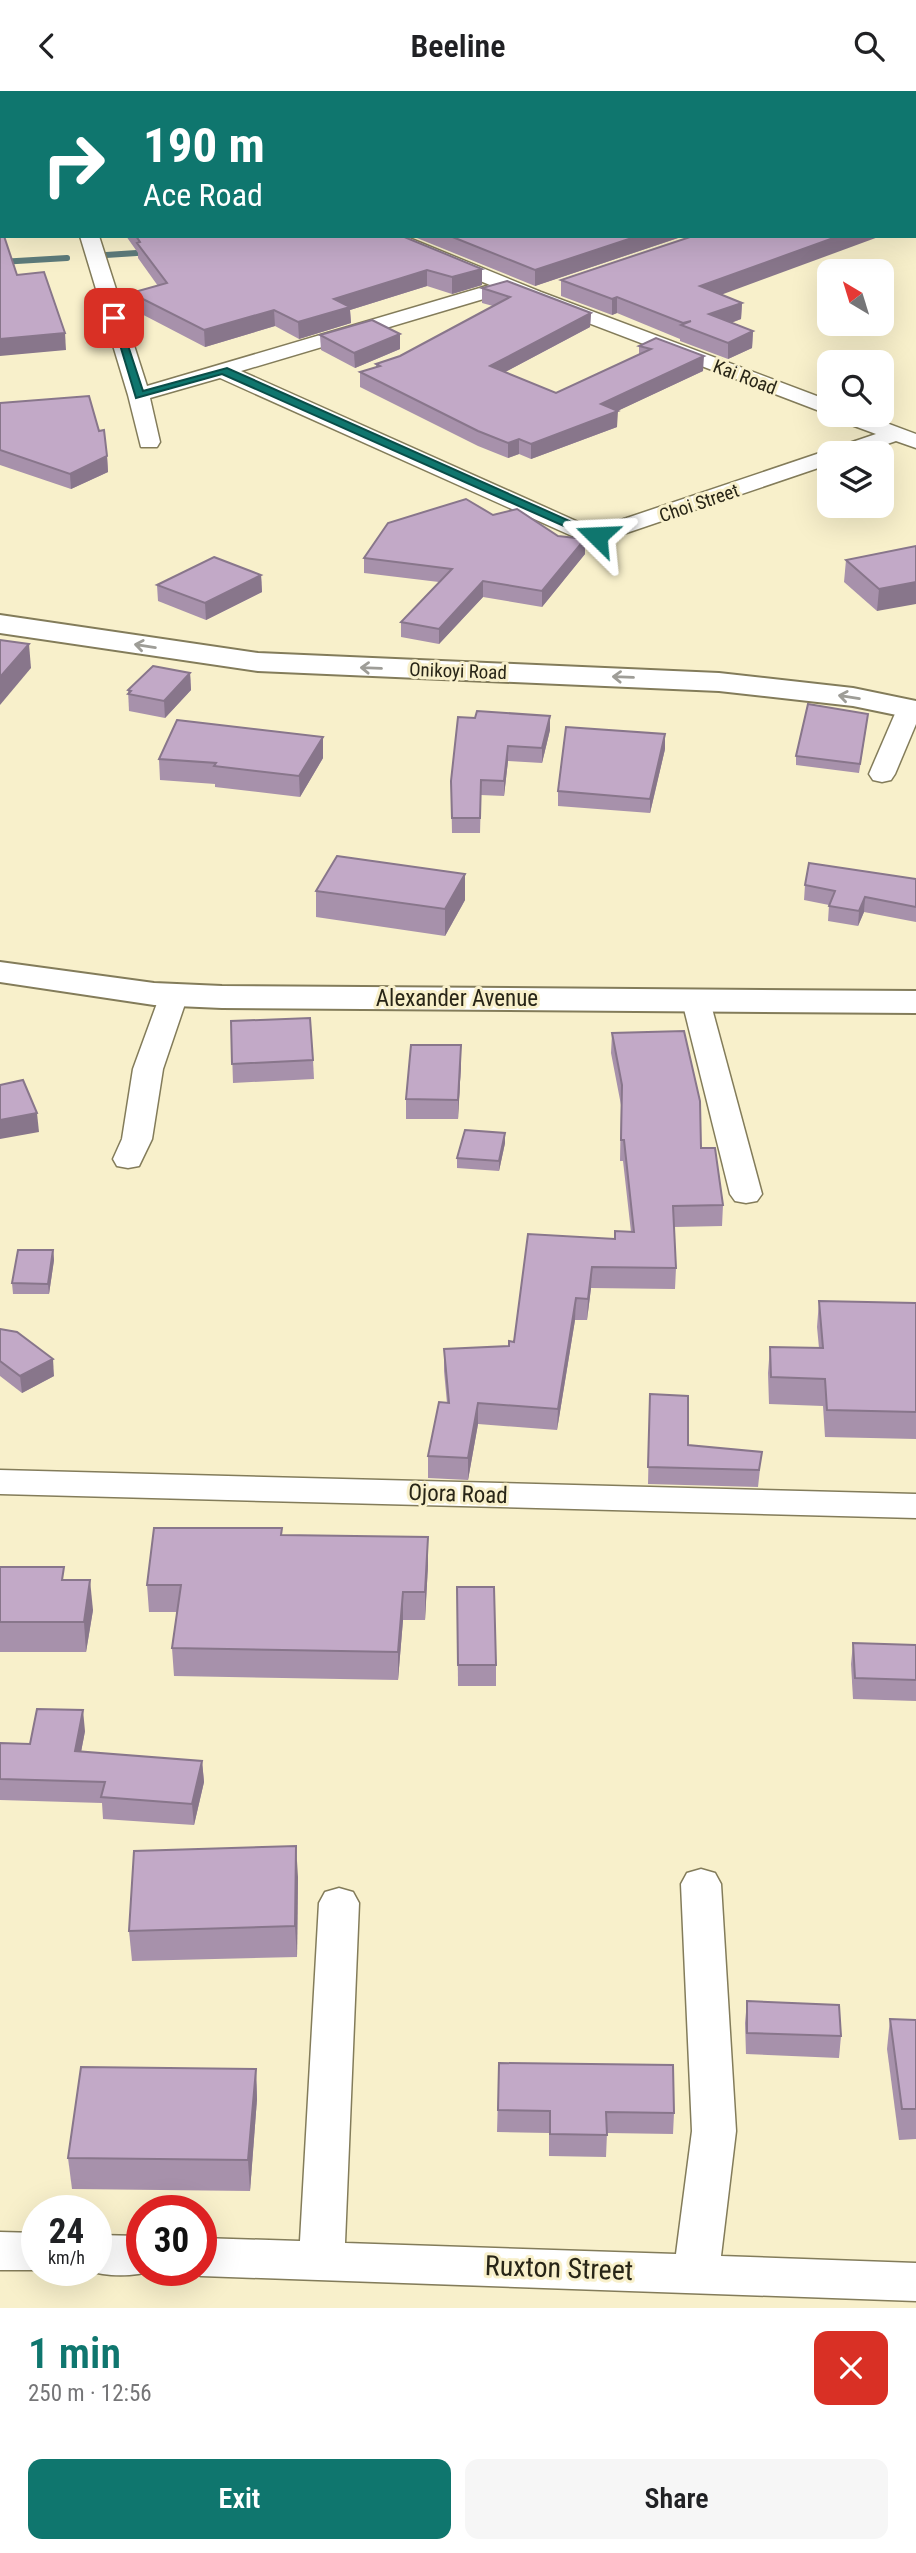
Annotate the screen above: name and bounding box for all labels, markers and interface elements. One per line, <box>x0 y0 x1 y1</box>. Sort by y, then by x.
icon: back <box>28 27 66 65</box>
text: Beeline <box>410 27 506 65</box>
icon: search <box>850 27 888 65</box>
text: 190 m <box>143 117 265 174</box>
icon: right <box>28 119 119 210</box>
text: Ace Road <box>143 176 263 214</box>
north arrow <box>817 259 894 336</box>
map controls <box>817 259 894 518</box>
pin <box>84 288 144 348</box>
icon: arrive <box>95 299 133 337</box>
button: search <box>817 350 894 427</box>
street label: Kai Road <box>710 354 780 400</box>
button: layers <box>817 441 894 518</box>
street label: Choi Street <box>656 479 742 527</box>
position arrow <box>560 499 634 573</box>
one-way arrow <box>134 639 157 652</box>
street label: Onikoyi Road <box>409 658 507 684</box>
one-way arrow <box>360 662 383 675</box>
one-way arrow <box>611 670 634 683</box>
one-way arrow <box>838 690 861 703</box>
street label: Alexander Avenue <box>376 985 538 1012</box>
street label: Ojora Road <box>408 1479 508 1509</box>
speed limit sign: 30 <box>126 2195 217 2286</box>
text: 24 <box>49 2211 84 2252</box>
text: km/h <box>48 2247 85 2268</box>
street label: Ruxton Street <box>484 2249 634 2287</box>
text: 1 min <box>28 2329 121 2378</box>
button: close <box>814 2331 888 2405</box>
text: 250 m · 12:56 <box>28 2380 152 2407</box>
button: Exit <box>28 2459 451 2539</box>
button: Share <box>465 2459 888 2539</box>

